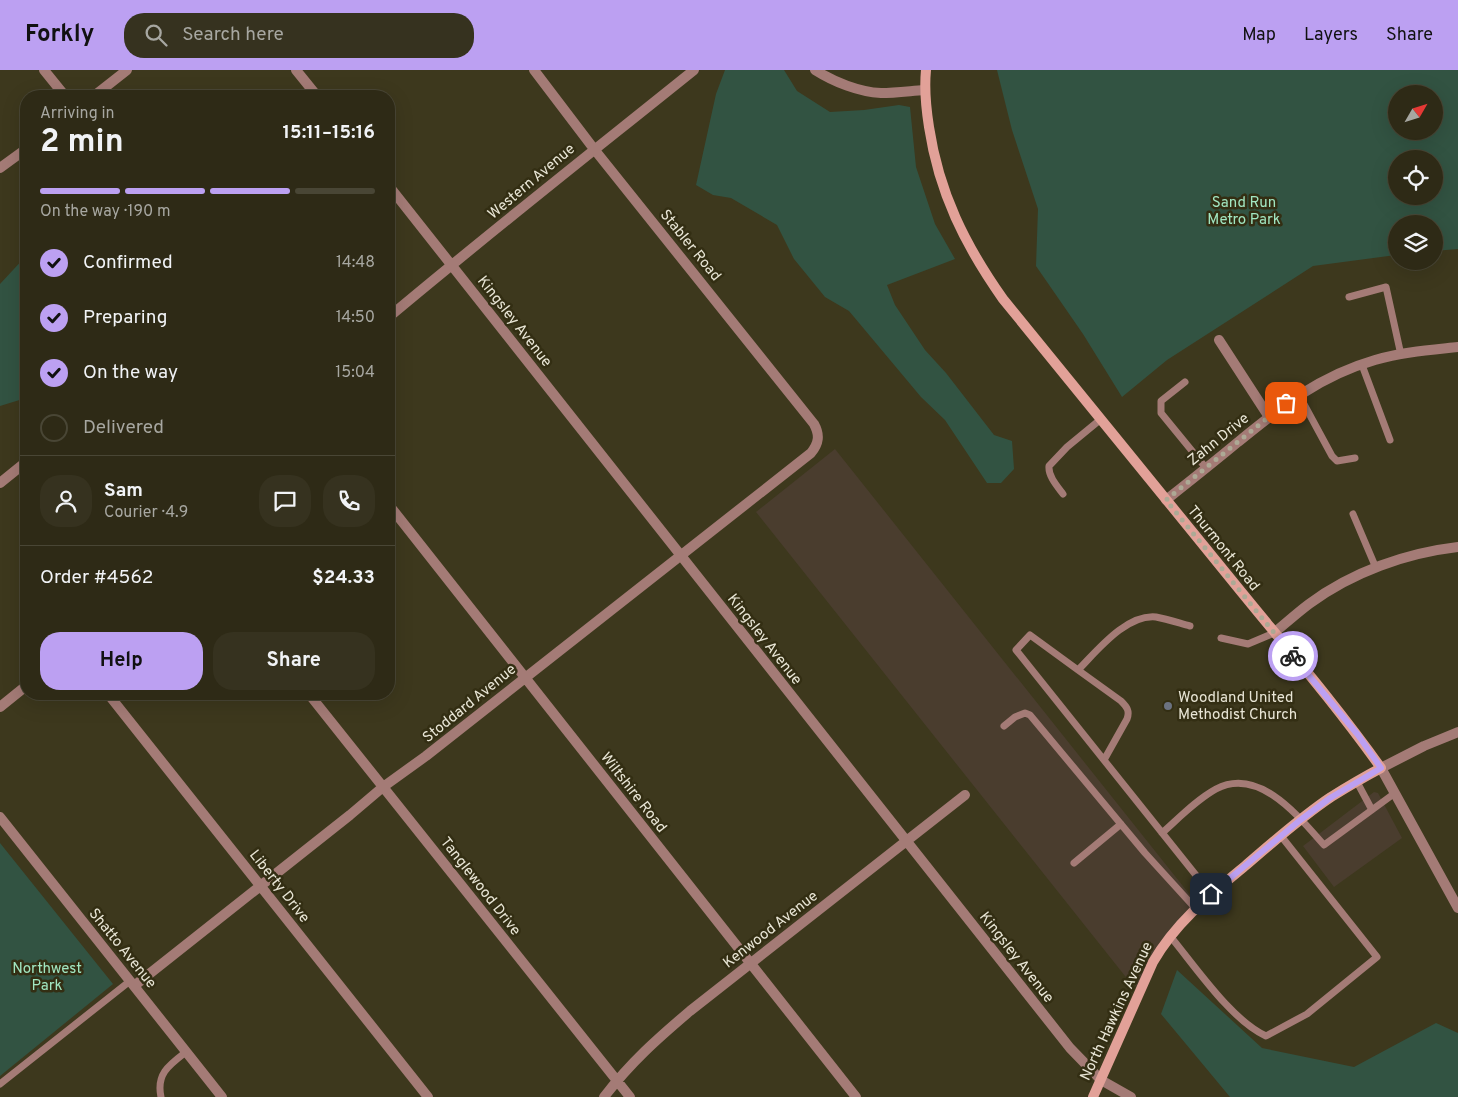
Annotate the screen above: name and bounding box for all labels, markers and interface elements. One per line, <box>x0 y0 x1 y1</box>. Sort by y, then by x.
search box <box>124 13 474 58</box>
text: Forkly <box>25 20 94 50</box>
icon: search <box>142 21 170 49</box>
text: Search here <box>182 23 284 47</box>
text: Map <box>1242 24 1276 47</box>
text: Layers <box>1304 24 1358 47</box>
text: Share <box>1386 24 1433 47</box>
north arrow <box>1388 85 1442 140</box>
map controls <box>1388 85 1443 270</box>
text: Arriving in <box>40 104 115 124</box>
text: 15:11–15:16 <box>282 121 375 145</box>
text: 2 min <box>40 123 124 163</box>
street label: Western Avenue <box>484 140 579 224</box>
button: locate <box>1388 150 1443 205</box>
park label: Sand Run Metro Park <box>1207 194 1281 230</box>
text: On the way · 190 m <box>40 202 170 222</box>
street label: Stabler Road <box>655 206 725 286</box>
button: layers <box>1388 215 1443 270</box>
icon: check <box>40 249 68 277</box>
text: Confirmed <box>83 251 173 275</box>
text: 14:48 <box>336 253 375 273</box>
street label: Kingsley Avenue <box>472 273 555 371</box>
icon: check <box>40 304 68 332</box>
text: Preparing <box>83 306 167 330</box>
text: 14:50 <box>336 308 375 328</box>
icon: check <box>40 359 68 387</box>
text: On the way <box>83 361 178 385</box>
text: 15:04 <box>335 363 375 383</box>
pin <box>1265 382 1307 424</box>
icon: bag <box>1272 389 1300 417</box>
street label: Zahn Drive <box>1184 410 1254 471</box>
text: Delivered <box>83 416 164 440</box>
button: person <box>40 475 92 527</box>
button: chat <box>259 475 311 527</box>
button: phone <box>323 475 375 527</box>
text: Sam <box>104 479 143 503</box>
street label: Thurmont Road <box>1182 502 1263 596</box>
text: Courier · 4.9 <box>104 503 188 523</box>
text: Order #4562 <box>40 566 153 590</box>
text: $24.33 <box>312 566 375 590</box>
street label: Kingsley Avenue <box>722 591 805 689</box>
courier <box>1268 631 1318 681</box>
button: Help <box>40 632 203 690</box>
button: Share <box>213 632 375 690</box>
icon: bike <box>1279 642 1307 670</box>
street label: Stoddard Avenue <box>419 661 521 748</box>
place label: Woodland United Methodist Church <box>1178 689 1297 725</box>
marker: Woodland United Methodist Church <box>1162 700 1174 712</box>
street label: Wiltshire Road <box>595 749 670 837</box>
street label: Tanglewood Drive <box>435 834 524 940</box>
street label: Liberty Drive <box>244 847 313 927</box>
pin <box>1190 873 1232 915</box>
icon: home <box>1197 880 1225 908</box>
street label: Kenwood Avenue <box>720 887 822 973</box>
street label: Shatto Avenue <box>84 905 160 993</box>
street label: Kingsley Avenue <box>974 909 1057 1007</box>
street label: North Hawkins Avenue <box>1077 939 1158 1084</box>
park label: Northwest Park <box>12 960 82 996</box>

